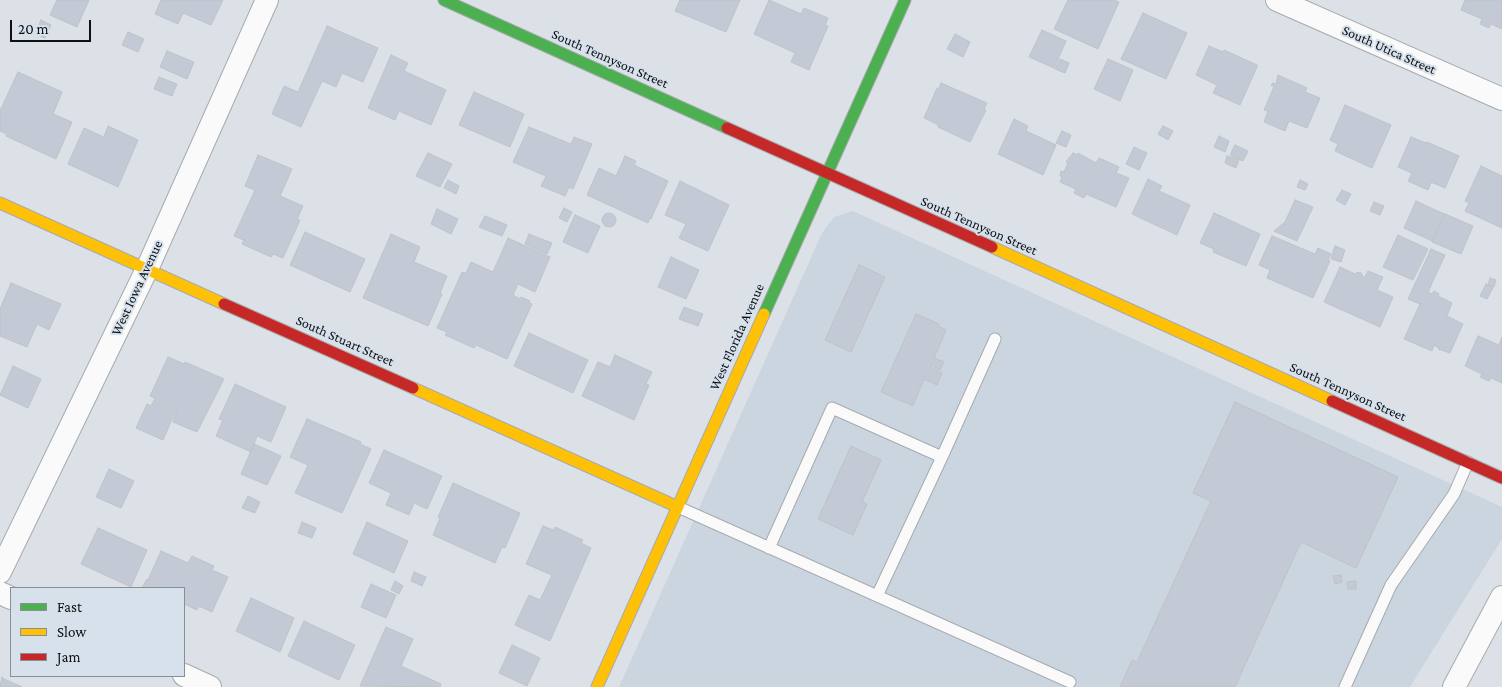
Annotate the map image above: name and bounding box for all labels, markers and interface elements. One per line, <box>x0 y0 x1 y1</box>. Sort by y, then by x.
scale bar <box>12 10 94 42</box>
text: 20 m <box>18 21 49 37</box>
street label: South Utica Street <box>1340 22 1438 78</box>
street label: South Tennyson Street <box>549 26 671 92</box>
street label: South Tennyson Street <box>918 193 1040 259</box>
street label: West Iowa Avenue <box>108 238 166 338</box>
street label: West Florida Avenue <box>706 281 768 393</box>
street label: South Stuart Street <box>293 312 397 370</box>
street label: South Tennyson Street <box>1287 359 1409 425</box>
legend <box>10 587 185 677</box>
text: Fast <box>57 599 82 615</box>
text: Slow <box>57 624 86 640</box>
text: Jam <box>57 649 80 665</box>

